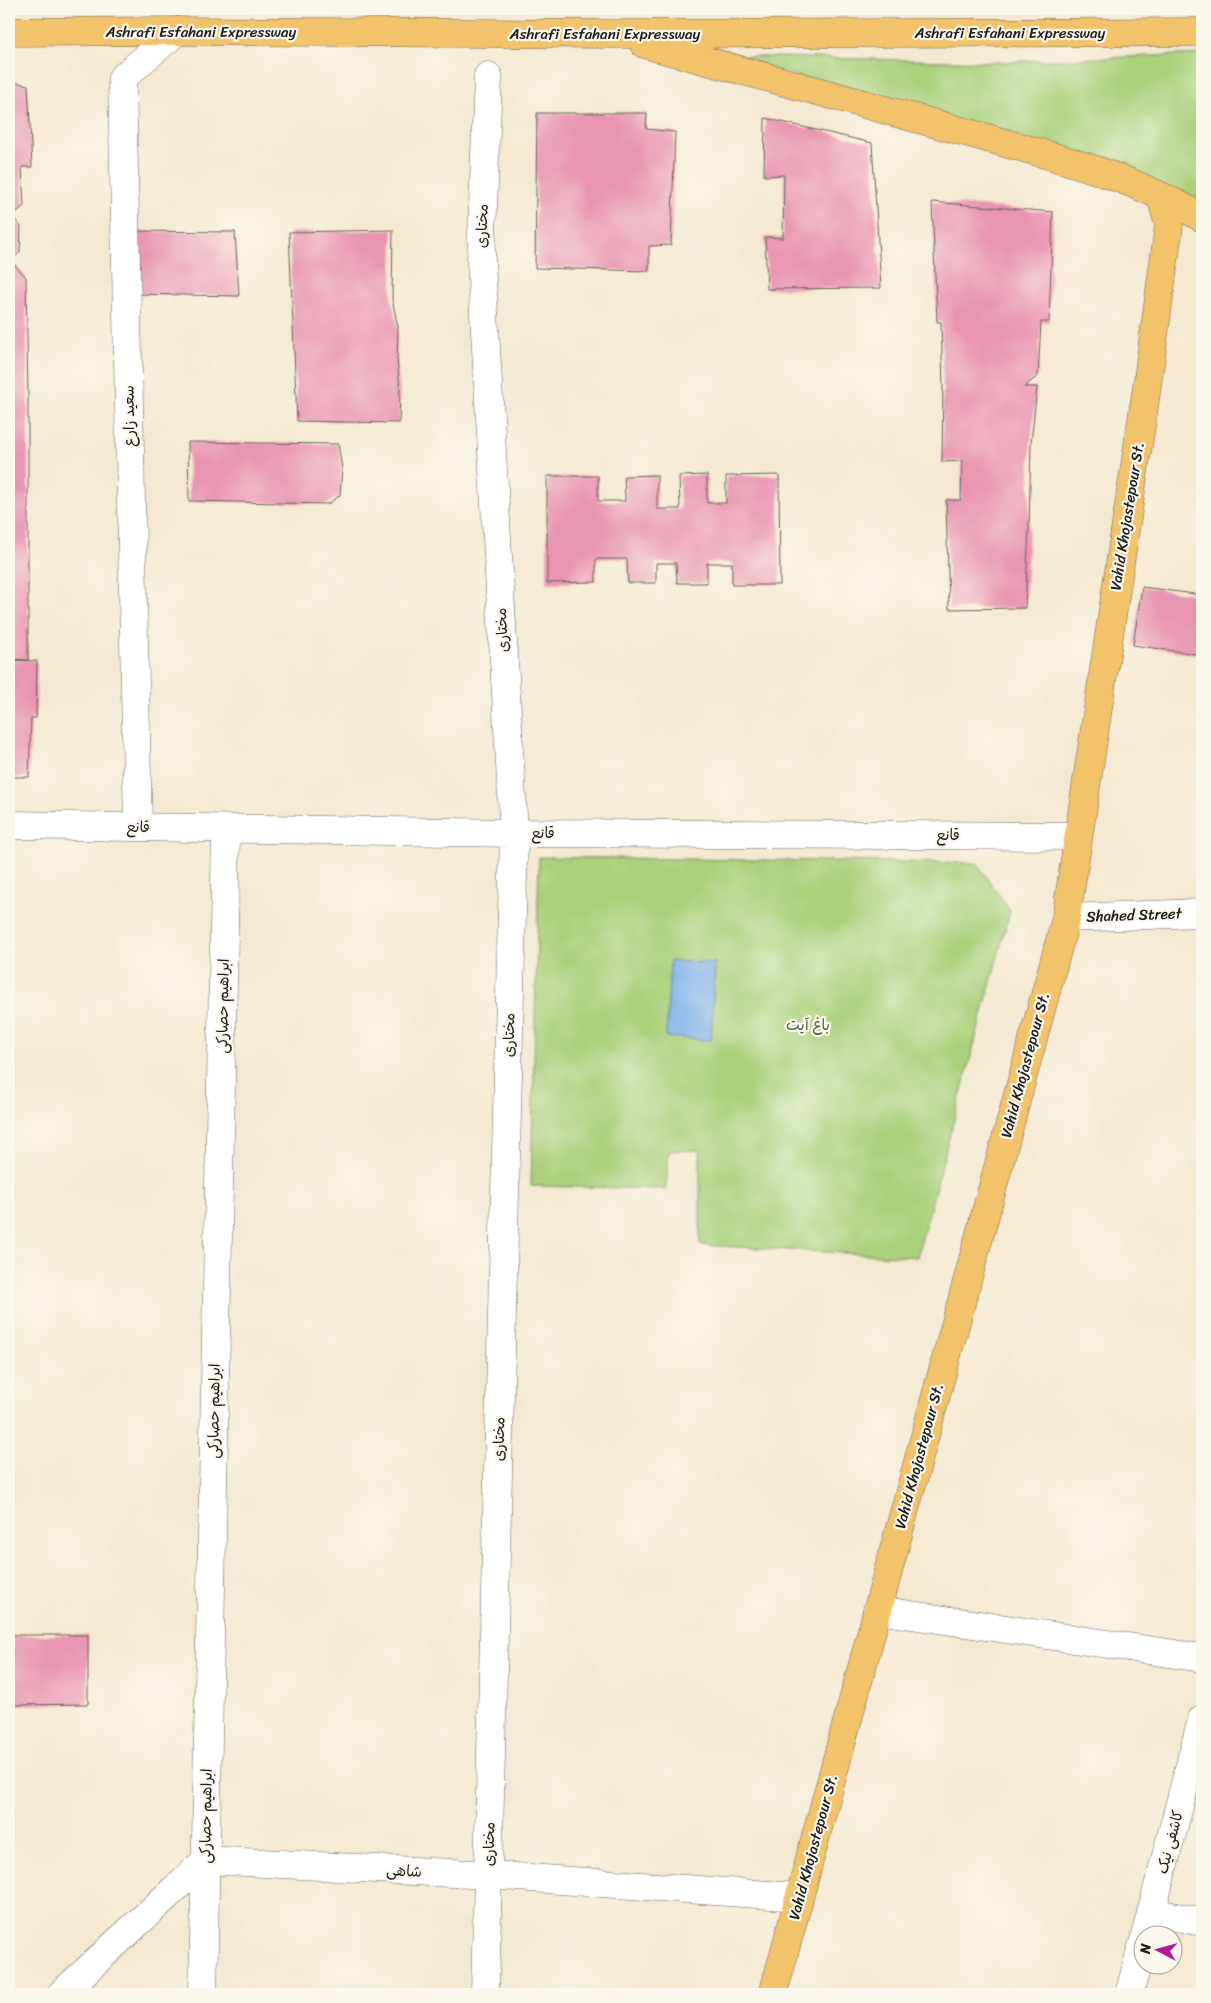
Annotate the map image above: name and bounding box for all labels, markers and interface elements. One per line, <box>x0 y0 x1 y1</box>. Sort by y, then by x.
street label: Ashrafi Esfahani Expressway <box>105 19 296 45</box>
street label: Ashrafi Esfahani Expressway <box>914 20 1105 46</box>
street label: Ashrafi Esfahani Expressway <box>509 21 700 47</box>
street label: مختاری <box>468 203 496 249</box>
street label: سعید زارع <box>115 385 143 447</box>
street label: Vahid Khojastepour St. <box>1102 440 1152 592</box>
street label: مختاری <box>488 607 516 653</box>
street label: قانع <box>126 814 150 840</box>
street label: قانع <box>531 820 555 846</box>
street label: قانع <box>936 822 960 848</box>
street label: Shahed Street <box>1086 900 1183 930</box>
street label: ابراهیم حصارکی <box>209 958 237 1054</box>
street label: Vahid Khojastepour St. <box>993 989 1057 1141</box>
park label: باغ آیت <box>786 1012 830 1038</box>
street label: مختاری <box>496 1013 522 1057</box>
street label: ابراهیم حصارکی <box>200 1363 228 1459</box>
street label: Vahid Khojastepour St. <box>887 1380 951 1532</box>
street label: مختاری <box>486 1417 512 1461</box>
street label: ابراهیم حصارکی <box>192 1768 220 1864</box>
street label: Vahid Khojastepour St. <box>781 1771 845 1923</box>
street label: کاشفی نیک <box>1149 1807 1191 1877</box>
street label: مختاری <box>476 1822 502 1866</box>
street label: شاهی <box>385 1857 423 1885</box>
north arrow <box>1134 1926 1184 1976</box>
text: N <box>1133 1942 1159 1956</box>

